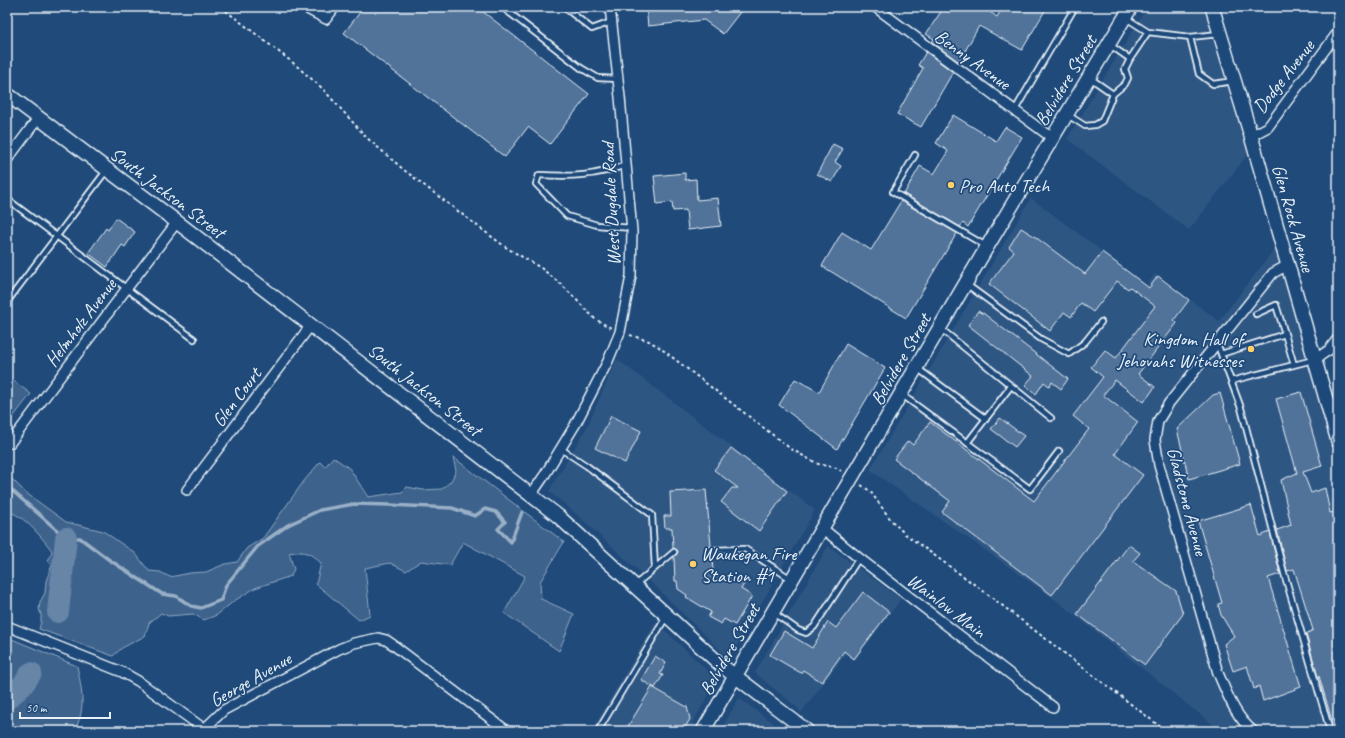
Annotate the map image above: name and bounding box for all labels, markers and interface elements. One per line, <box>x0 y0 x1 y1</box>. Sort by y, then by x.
street label: Benny Avenue <box>930 24 1016 96</box>
street label: Belvidere Street <box>1029 29 1103 130</box>
street label: Dodge Avenue <box>1248 34 1321 118</box>
street label: West Dugdale Road <box>596 139 626 266</box>
street label: South Jackson Street <box>105 142 232 245</box>
street label: Glen Rock Avenue <box>1266 162 1320 276</box>
place label: Pro Auto Tech <box>959 174 1050 198</box>
marker: Pro Auto Tech <box>946 180 956 190</box>
street label: Helmholz Avenue <box>40 272 123 372</box>
street label: Belvidere Street <box>865 308 938 409</box>
place label: Kingdom Hall of Jehovahs Witnesses <box>1116 327 1247 373</box>
street label: South Jackson Street <box>363 338 488 443</box>
marker: Kingdom Hall of Jehovahs Witnesses <box>1246 344 1256 354</box>
street label: Glen Court <box>207 362 268 432</box>
street label: Gladstone Avenue <box>1161 445 1213 560</box>
place label: Waukegan Fire Station #1 <box>701 542 798 588</box>
marker: Waukegan Fire Station #1 <box>688 559 698 569</box>
street label: Wainlow Main <box>902 568 991 643</box>
street label: Belvidere Street <box>694 598 767 699</box>
street label: George Avenue <box>205 646 297 713</box>
scale bar <box>20 694 110 720</box>
text: 50 m <box>26 700 48 716</box>

